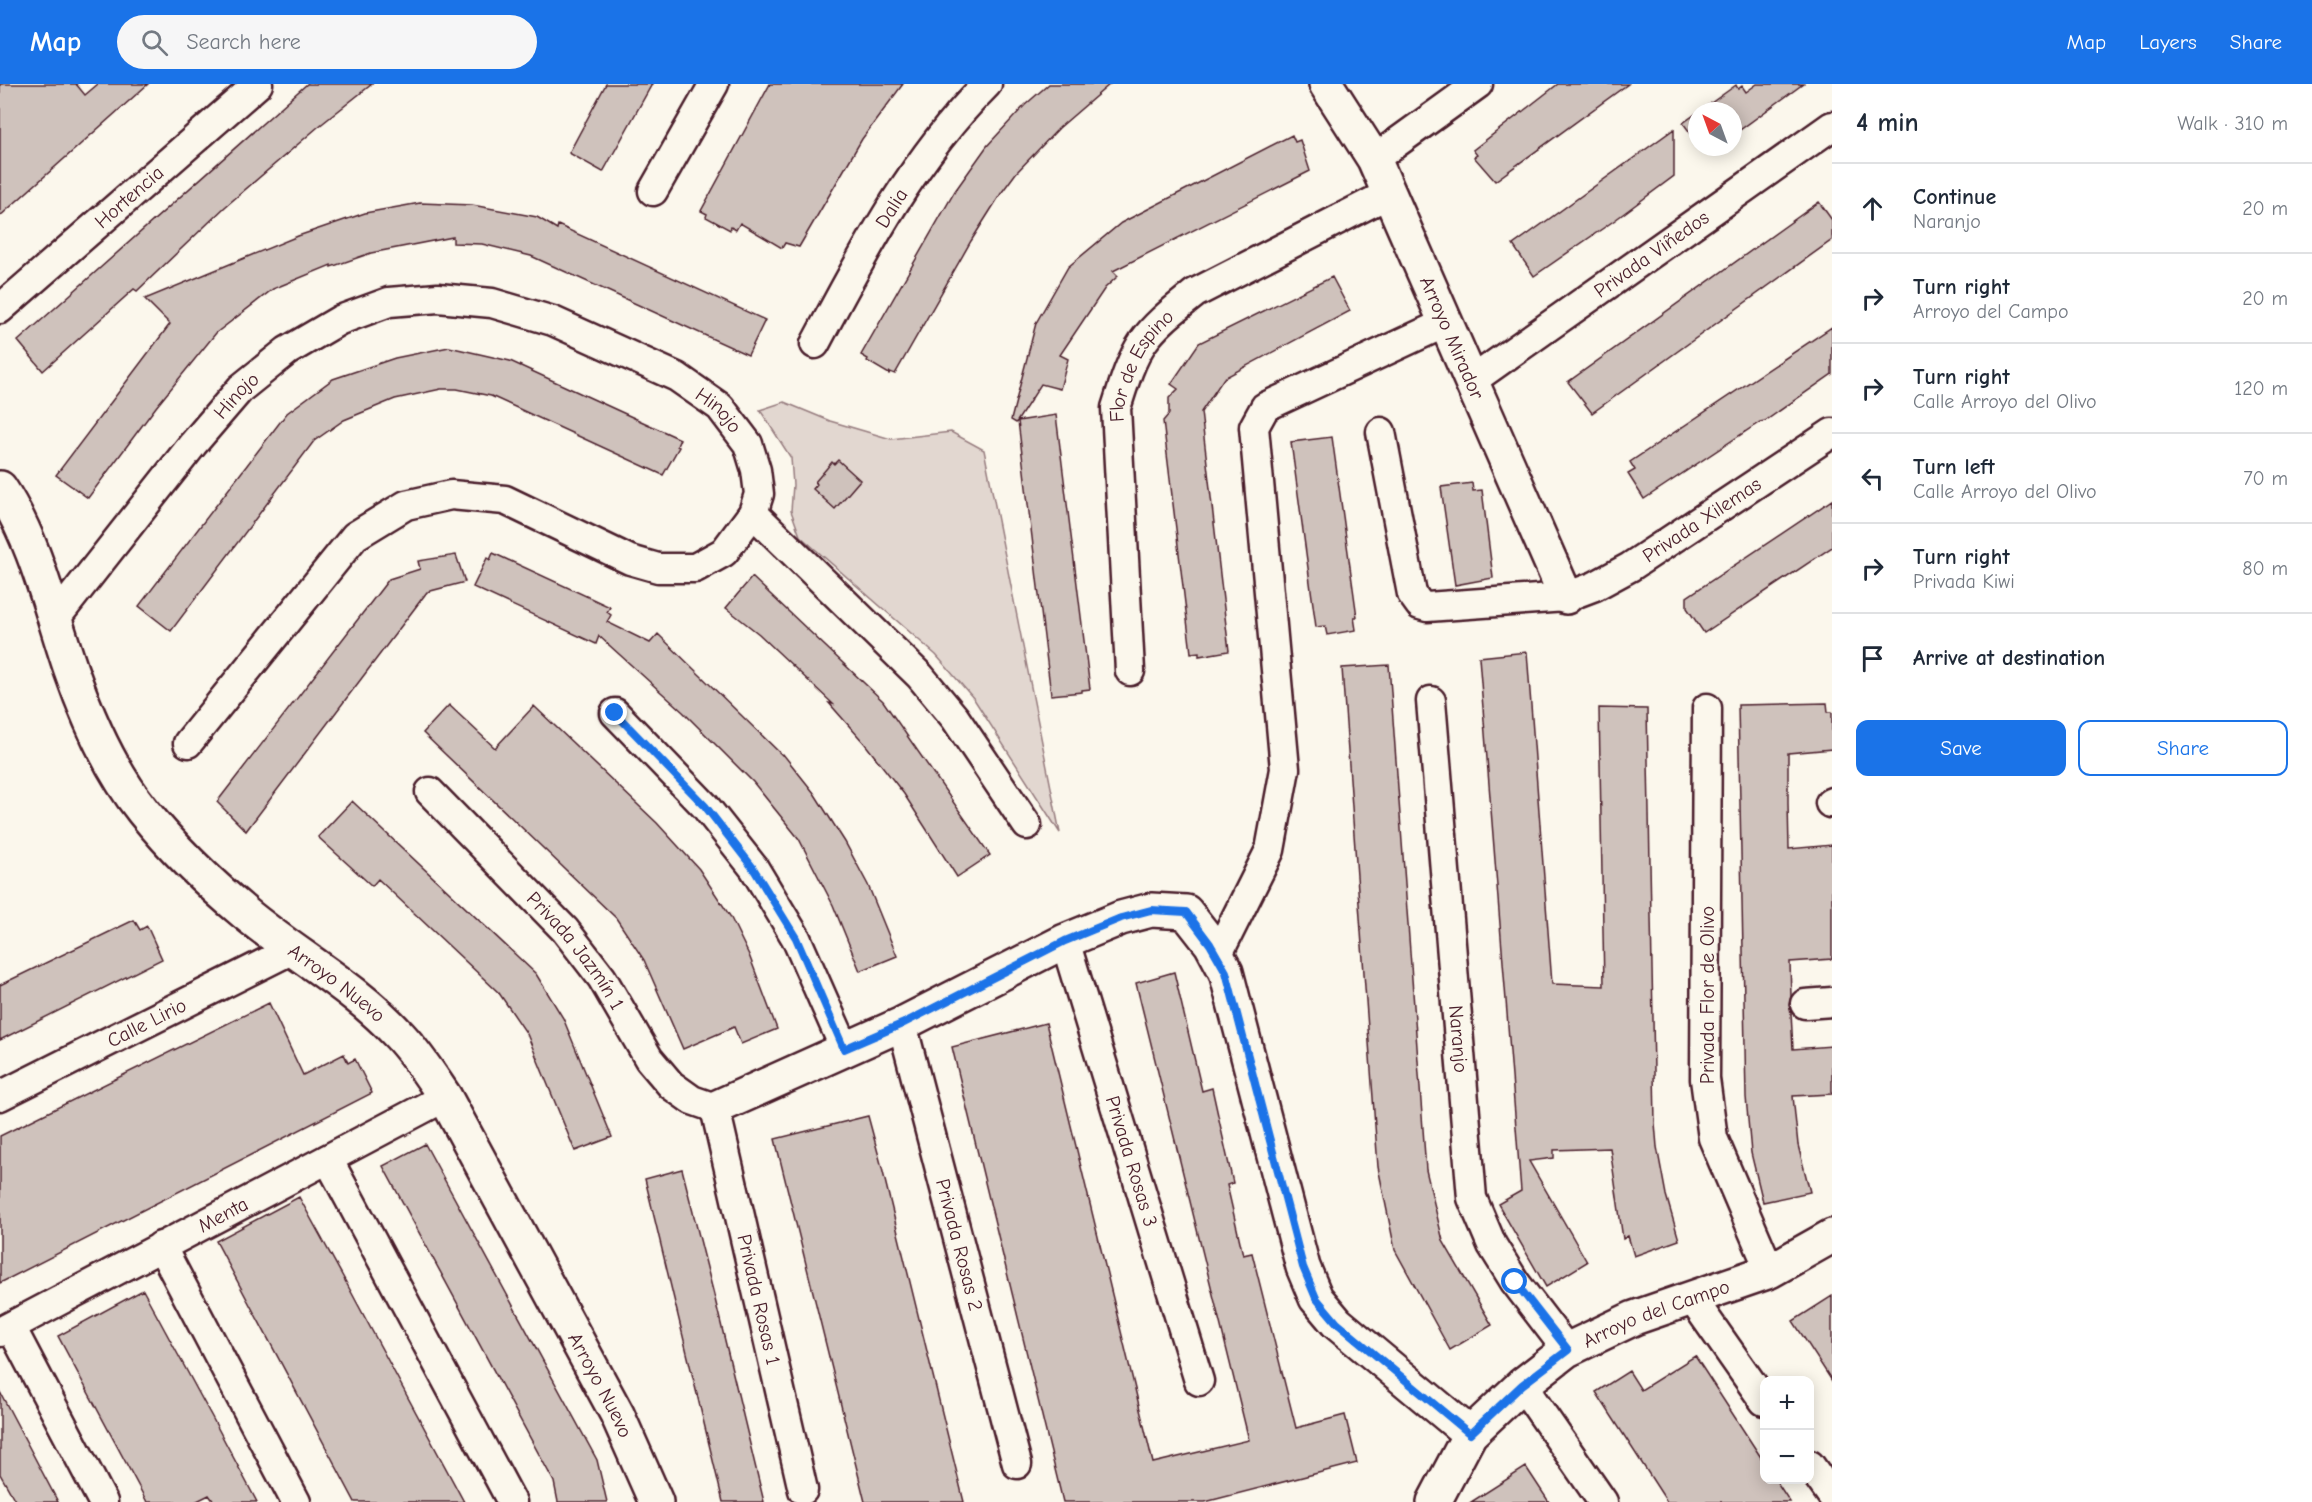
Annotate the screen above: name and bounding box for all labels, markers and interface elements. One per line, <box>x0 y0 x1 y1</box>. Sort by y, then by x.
search box <box>117 15 537 69</box>
text: Map <box>30 26 81 58</box>
icon: search <box>138 26 171 59</box>
text: Search here <box>186 29 301 55</box>
text: Map <box>2067 30 2106 54</box>
text: Layers <box>2139 30 2197 54</box>
text: Share <box>2230 30 2282 54</box>
north arrow <box>1688 102 1742 156</box>
text: 4 min <box>1856 108 1919 138</box>
text: Walk · 310 m <box>2177 112 2288 135</box>
street label: Hortencia <box>90 161 168 233</box>
street label: Dalia <box>871 184 913 232</box>
text: Continue <box>1913 184 1996 210</box>
icon: ahead <box>1856 192 1889 225</box>
text: 20 m <box>2242 197 2288 220</box>
street label: Privada Viñedos <box>1590 206 1713 303</box>
text: Naranjo <box>1913 210 1981 233</box>
street label: Arroyo Mirador <box>1415 273 1489 403</box>
text: Turn right <box>1913 274 2010 300</box>
icon: right <box>1856 282 1889 315</box>
text: 20 m <box>2242 287 2288 310</box>
text: Arroyo del Campo <box>1913 300 2069 323</box>
street label: Flor de Espino <box>1105 305 1178 423</box>
text: Turn right <box>1913 364 2010 390</box>
street label: Hinojo <box>209 367 264 424</box>
icon: right <box>1856 372 1889 405</box>
text: 120 m <box>2234 377 2288 400</box>
street label: Hinojo <box>691 383 746 438</box>
text: Calle Arroyo del Olivo <box>1913 390 2097 413</box>
text: Turn left <box>1913 454 1995 480</box>
icon: left <box>1856 462 1889 495</box>
text: 70 m <box>2243 467 2288 490</box>
street label: Privada Xilemas <box>1638 472 1766 567</box>
text: Calle Arroyo del Olivo <box>1913 480 2097 503</box>
text: Turn right <box>1913 544 2010 570</box>
icon: right <box>1856 552 1889 585</box>
text: 80 m <box>2242 557 2288 580</box>
text: Privada Kiwi <box>1913 570 2015 593</box>
icon: arrive <box>1856 642 1889 675</box>
text: Arrive at destination <box>1913 645 2105 671</box>
route end <box>601 699 627 725</box>
button: Save <box>1856 720 2066 776</box>
button: Share <box>2078 720 2288 776</box>
street label: Privada Jazmín 1 <box>522 887 629 1014</box>
street label: Privada Flor de Olivo <box>1696 906 1719 1084</box>
street label: Arroyo Nuevo <box>284 939 390 1027</box>
street label: Calle Lirio <box>103 993 190 1052</box>
street label: Naranjo <box>1444 1004 1473 1074</box>
street label: Privada Rosas 3 <box>1101 1093 1162 1229</box>
street label: Privada Rosas 2 <box>931 1176 987 1313</box>
street label: Menta <box>194 1192 252 1237</box>
street label: Privada Rosas 1 <box>732 1232 785 1367</box>
route start <box>1501 1268 1527 1294</box>
street label: Arroyo del Campo <box>1579 1275 1733 1353</box>
street label: Arroyo Nuevo <box>563 1329 637 1441</box>
map controls <box>1760 1376 1814 1484</box>
button: + <box>1760 1376 1814 1430</box>
button: − <box>1760 1430 1814 1484</box>

